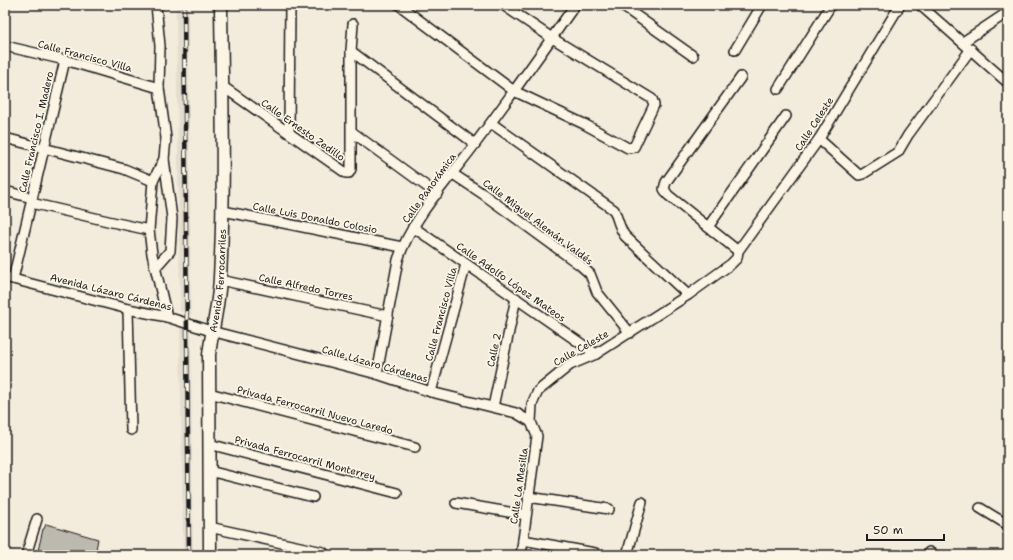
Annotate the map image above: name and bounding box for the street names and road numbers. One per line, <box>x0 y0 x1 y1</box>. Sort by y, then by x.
street label: Calle Francisco Villa <box>37 37 134 75</box>
street label: Calle Francisco I. Madero <box>16 70 56 194</box>
street label: Calle Celeste <box>792 94 836 153</box>
street label: Calle Ernesto Zedillo <box>259 96 347 164</box>
street label: Calle Panorámica <box>399 150 459 226</box>
street label: Calle Miguel Alemán Valdés <box>480 176 596 268</box>
street label: Calle Luis Donaldo Colosio <box>252 200 378 236</box>
street label: Avenida Ferrocarriles <box>206 229 228 333</box>
street label: Calle Adolfo López Mateos <box>454 239 568 325</box>
street label: Calle Francisco Villa <box>422 265 460 362</box>
street label: Avenida Lázaro Cárdenas <box>49 271 173 313</box>
street label: Calle Alfredo Torres <box>258 271 354 303</box>
street label: Calle Celeste <box>551 327 611 369</box>
street label: Calle 2 <box>484 332 504 368</box>
street label: Calle Lázaro Cárdenas <box>320 343 430 385</box>
street label: Privada Ferrocarril Nuevo Laredo <box>235 383 395 437</box>
street label: Privada Ferrocarril Monterrey <box>233 433 377 483</box>
street label: Calle La Mesilla <box>507 446 531 525</box>

